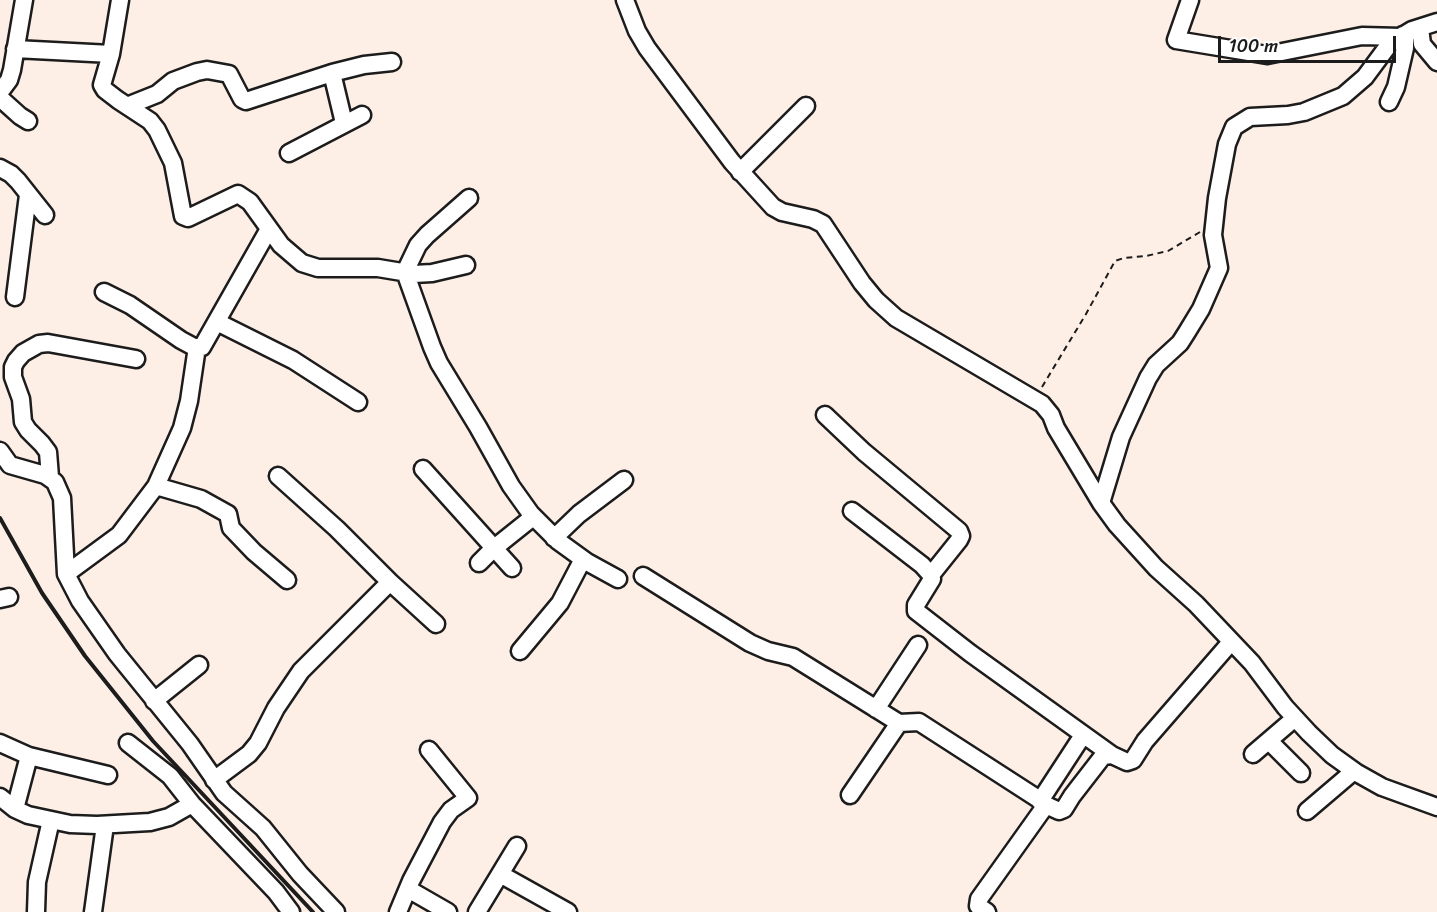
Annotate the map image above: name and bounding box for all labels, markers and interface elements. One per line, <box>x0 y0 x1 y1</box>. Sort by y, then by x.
scale bar <box>1221 24 1400 62</box>
text: 100 m <box>1229 30 1278 62</box>

